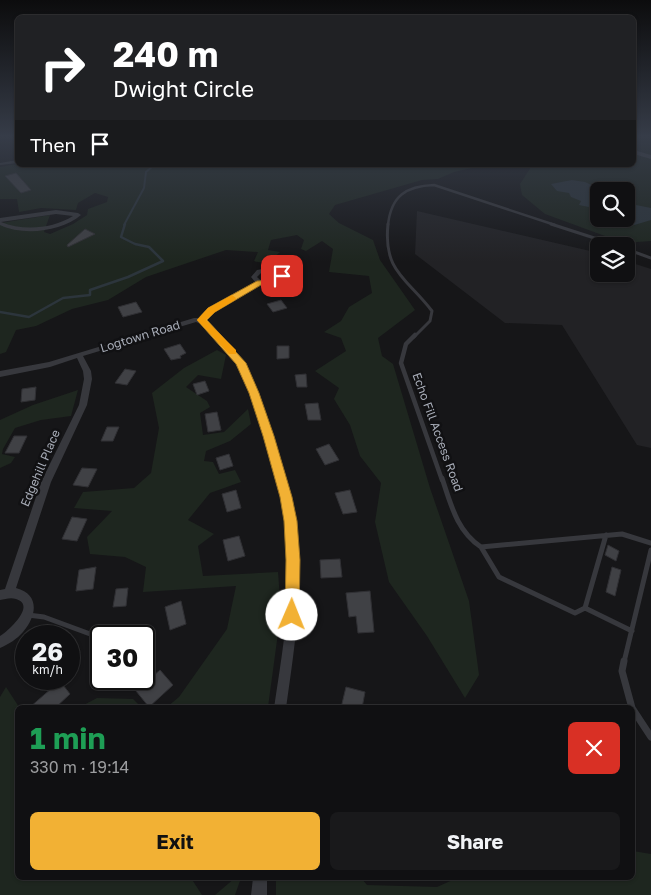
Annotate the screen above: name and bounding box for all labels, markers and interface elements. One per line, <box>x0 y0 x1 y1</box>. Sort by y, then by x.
text: 240 m <box>113 33 218 75</box>
icon: right <box>30 35 95 100</box>
text: Dwight Circle <box>113 75 254 102</box>
icon: arrive <box>86 130 114 158</box>
text: Then <box>30 133 76 156</box>
map controls <box>590 182 635 282</box>
button: search <box>590 182 635 227</box>
button: layers <box>590 237 635 282</box>
pin <box>261 255 303 297</box>
icon: arrive <box>268 262 296 290</box>
street label: Logtown Road <box>98 317 182 355</box>
street label: Echo Fill Access Road <box>410 370 466 494</box>
street label: Edgehill Place <box>17 427 63 509</box>
position arrow <box>265 588 317 640</box>
speed limit sign: 30 <box>90 625 155 690</box>
text: 26 <box>32 636 63 667</box>
text: km/h <box>32 662 63 677</box>
text: 1 min <box>30 720 106 756</box>
button: close <box>568 722 620 774</box>
text: 330 m · 19:14 <box>30 757 129 777</box>
button: Exit <box>30 812 320 870</box>
button: Share <box>330 812 620 870</box>

